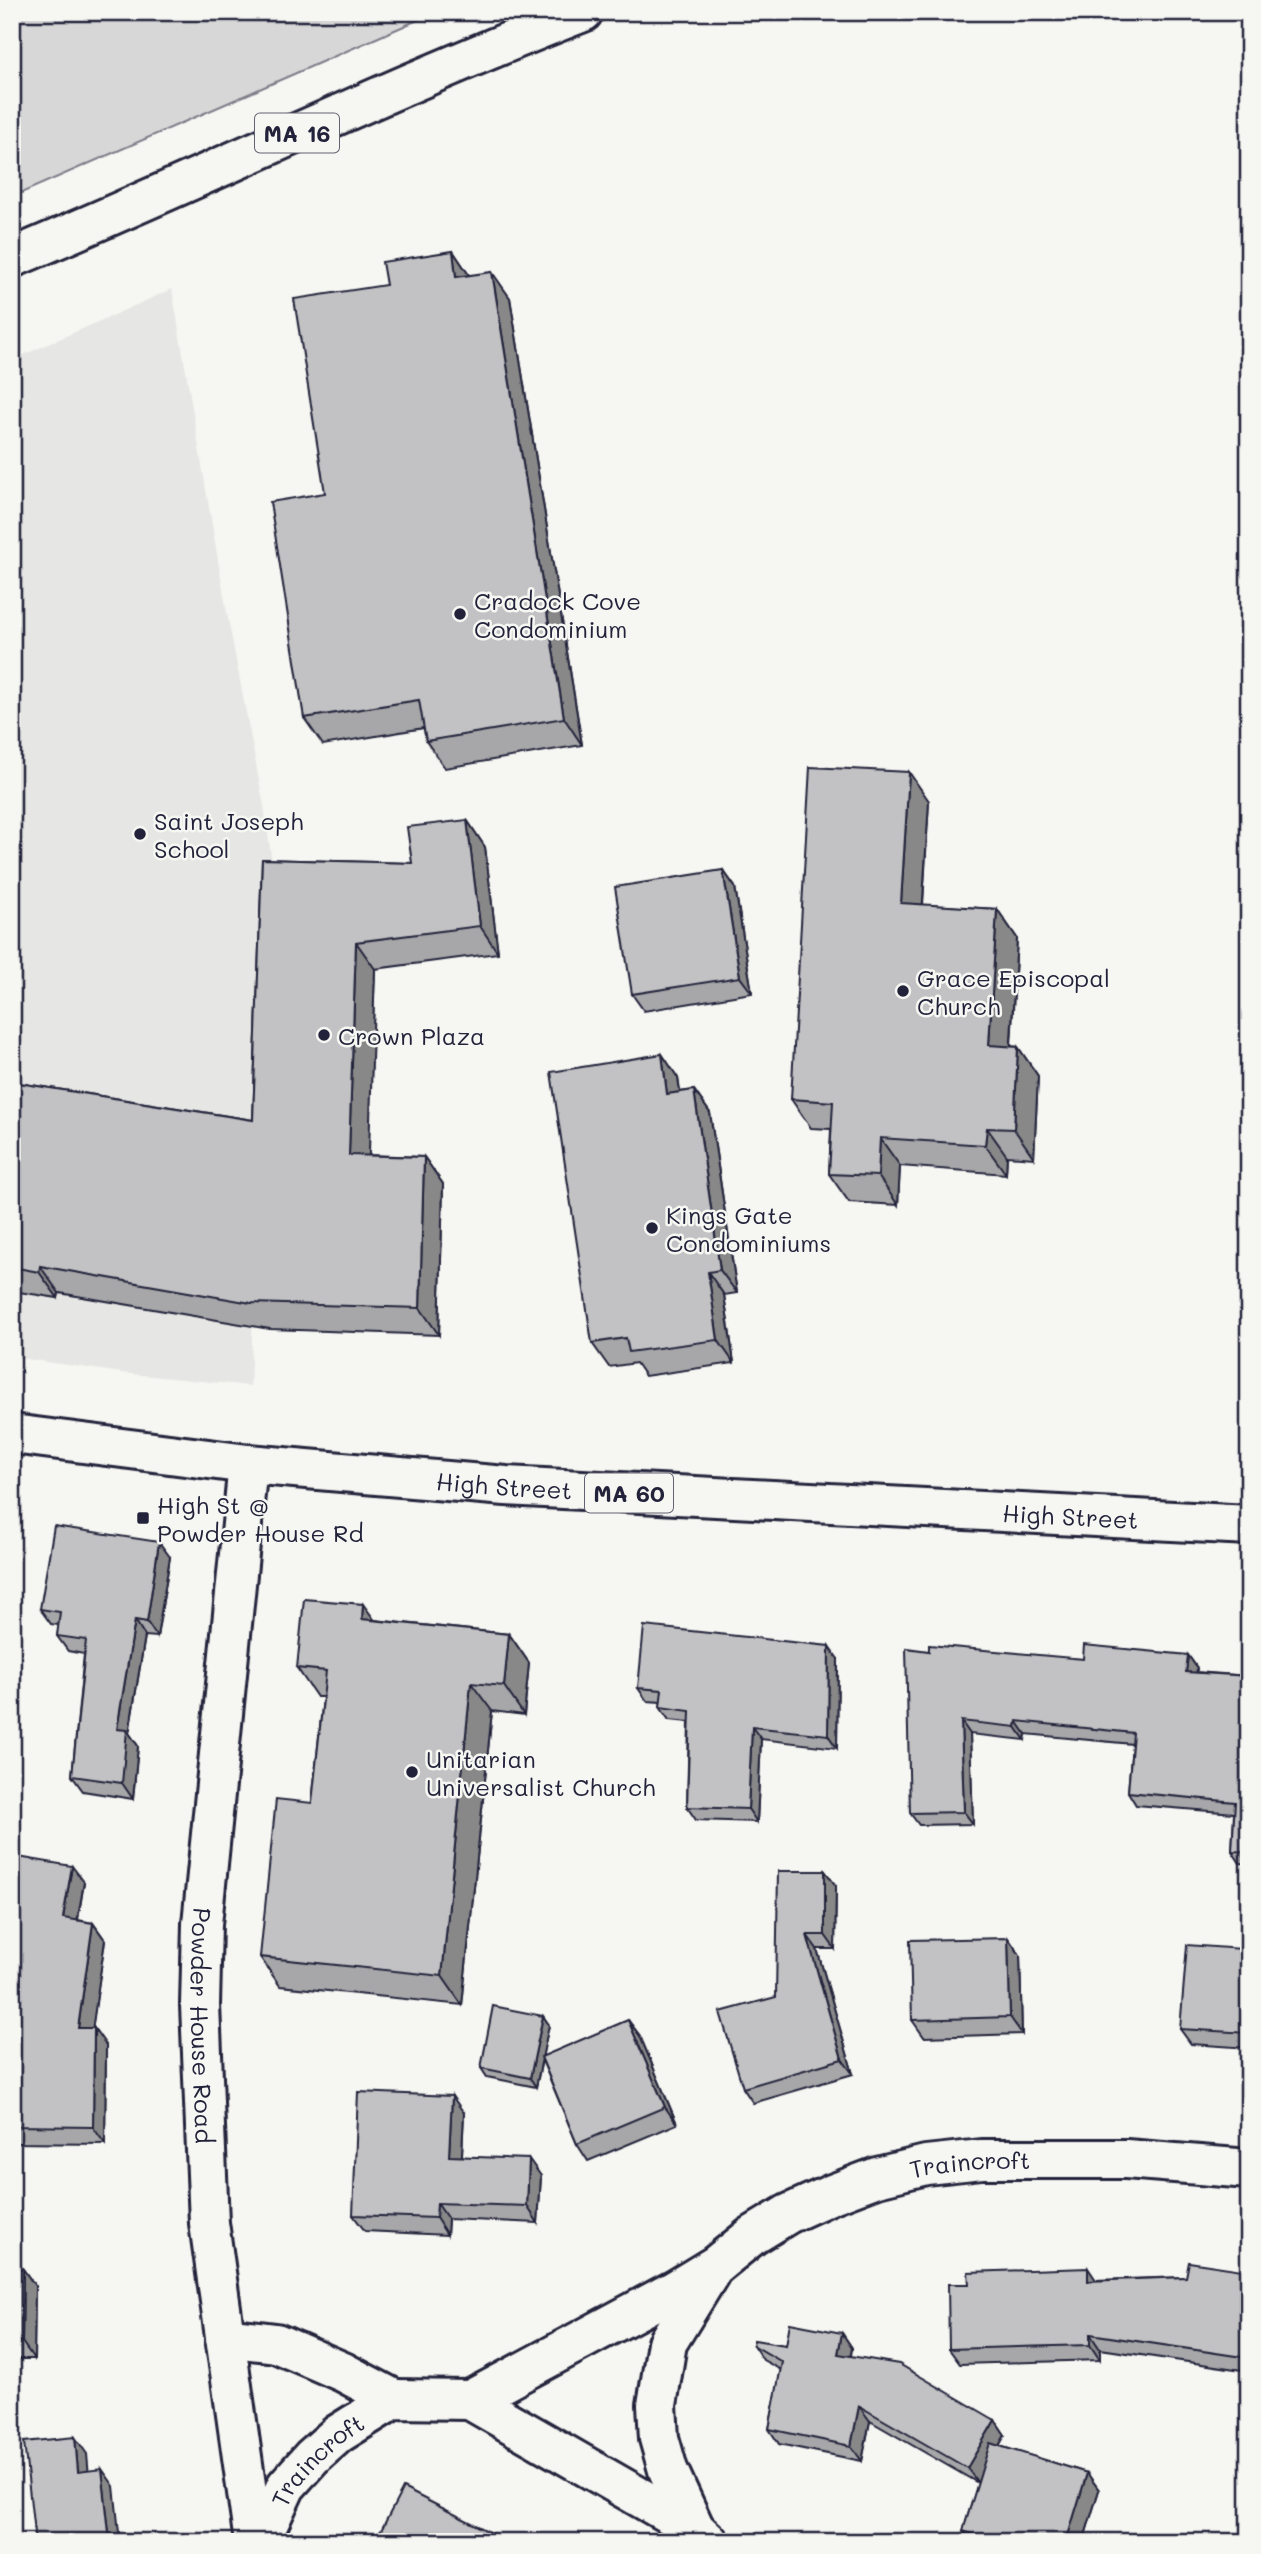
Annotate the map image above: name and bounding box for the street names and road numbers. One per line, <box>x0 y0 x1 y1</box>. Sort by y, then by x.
road number: MA 16 <box>255 114 339 152</box>
street label: High Street <box>435 1465 573 1505</box>
road number: MA 60 <box>585 1474 673 1512</box>
street label: High Street <box>1002 1497 1139 1535</box>
street label: Powder House Road <box>185 1906 221 2144</box>
street label: Traincroft <box>906 2143 1030 2184</box>
street label: Traincroft <box>263 2406 369 2511</box>

